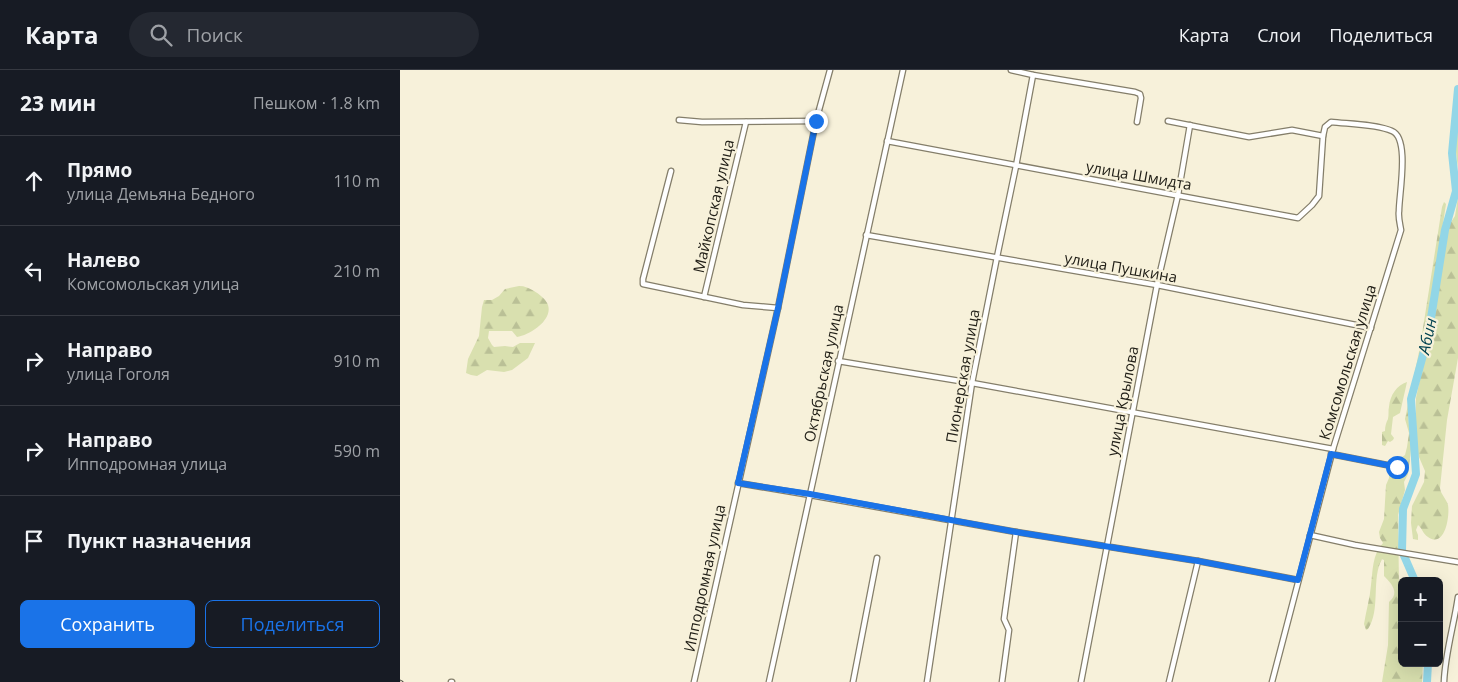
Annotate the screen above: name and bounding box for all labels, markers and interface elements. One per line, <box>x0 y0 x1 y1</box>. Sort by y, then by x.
search box <box>129 12 479 57</box>
text: Карта <box>25 18 99 51</box>
icon: search <box>147 21 175 49</box>
text: Поиск <box>187 22 243 48</box>
text: Карта <box>1179 23 1229 47</box>
text: Слои <box>1257 23 1301 47</box>
text: Поделиться <box>1329 23 1433 47</box>
text: 23 мин <box>20 89 96 117</box>
text: Пешком · 1.8 km <box>253 92 380 114</box>
route end <box>805 110 828 133</box>
street label: Майкопская улица <box>688 137 738 275</box>
street label: улица Шмидта <box>1084 156 1194 194</box>
text: Прямо <box>67 157 132 183</box>
icon: ahead <box>20 167 48 195</box>
text: 110 m <box>334 170 380 192</box>
text: улица Демьяна Бедного <box>67 183 255 205</box>
text: Налево <box>67 247 140 273</box>
street label: улица Пушкина <box>1063 247 1179 287</box>
icon: left <box>20 257 48 285</box>
text: 210 m <box>334 260 380 282</box>
text: Комсомольская улица <box>67 273 239 295</box>
street label: Комсомольская улица <box>1314 282 1380 442</box>
street label: Октябрьская улица <box>799 302 847 444</box>
street label: Пионерская улица <box>940 308 984 444</box>
water label: Абин <box>1412 315 1442 357</box>
text: Направо <box>67 337 153 363</box>
street label: улица Крылова <box>1102 344 1142 458</box>
icon: right <box>20 347 48 375</box>
text: 910 m <box>334 350 380 372</box>
text: улица Гоголя <box>67 363 170 385</box>
text: Направо <box>67 427 153 453</box>
icon: right <box>20 437 48 465</box>
text: 590 m <box>334 440 380 462</box>
text: Ипподромная улица <box>67 453 227 475</box>
route start <box>1386 456 1409 479</box>
street label: Ипподромная улица <box>679 502 729 654</box>
icon: arrive <box>20 527 48 555</box>
text: Пункт назначения <box>67 528 252 554</box>
map controls <box>1398 577 1443 667</box>
button: + <box>1398 577 1443 622</box>
button: Сохранить <box>20 600 195 648</box>
button: Поделиться <box>205 600 380 648</box>
button: − <box>1398 622 1443 667</box>

